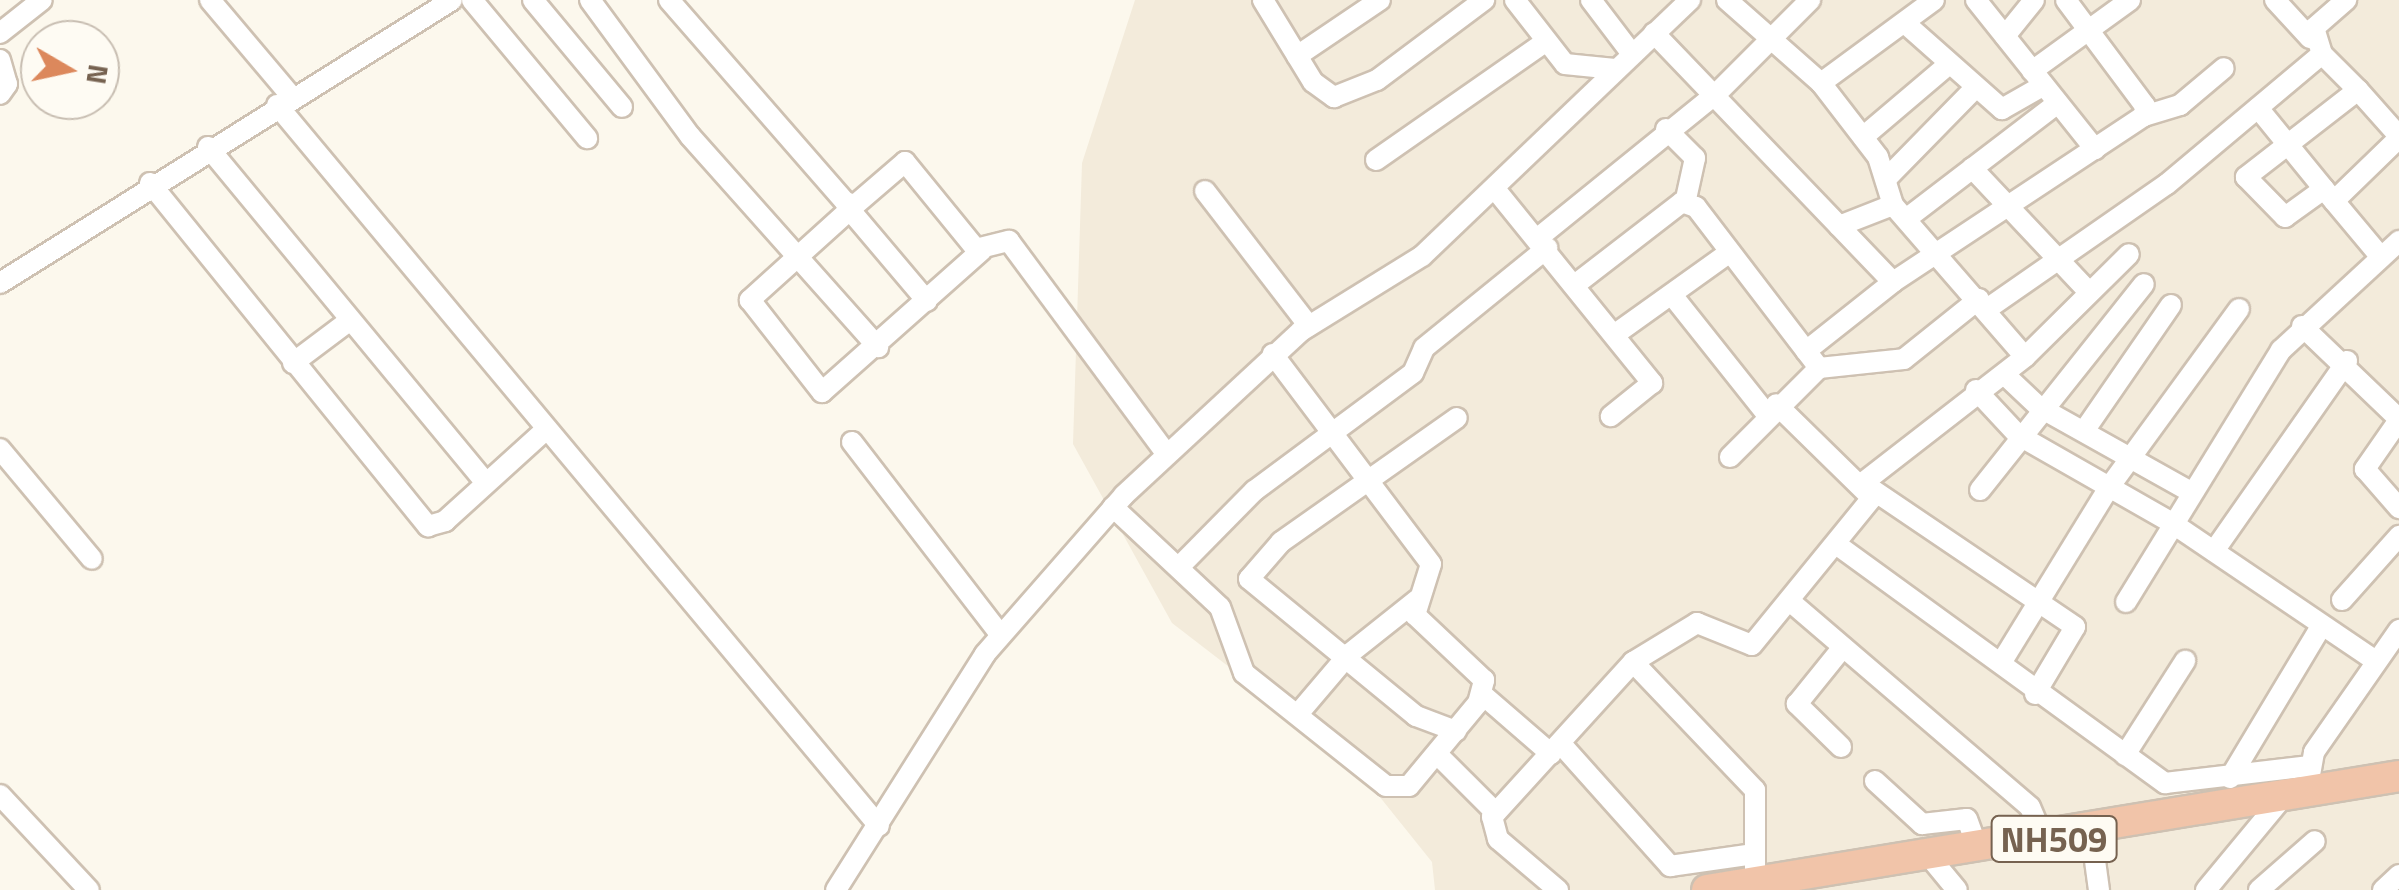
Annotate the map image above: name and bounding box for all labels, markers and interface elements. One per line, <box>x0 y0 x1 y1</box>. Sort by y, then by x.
north arrow <box>20 20 120 120</box>
text: N <box>75 62 121 87</box>
road number: NH509 <box>1989 809 2119 869</box>

